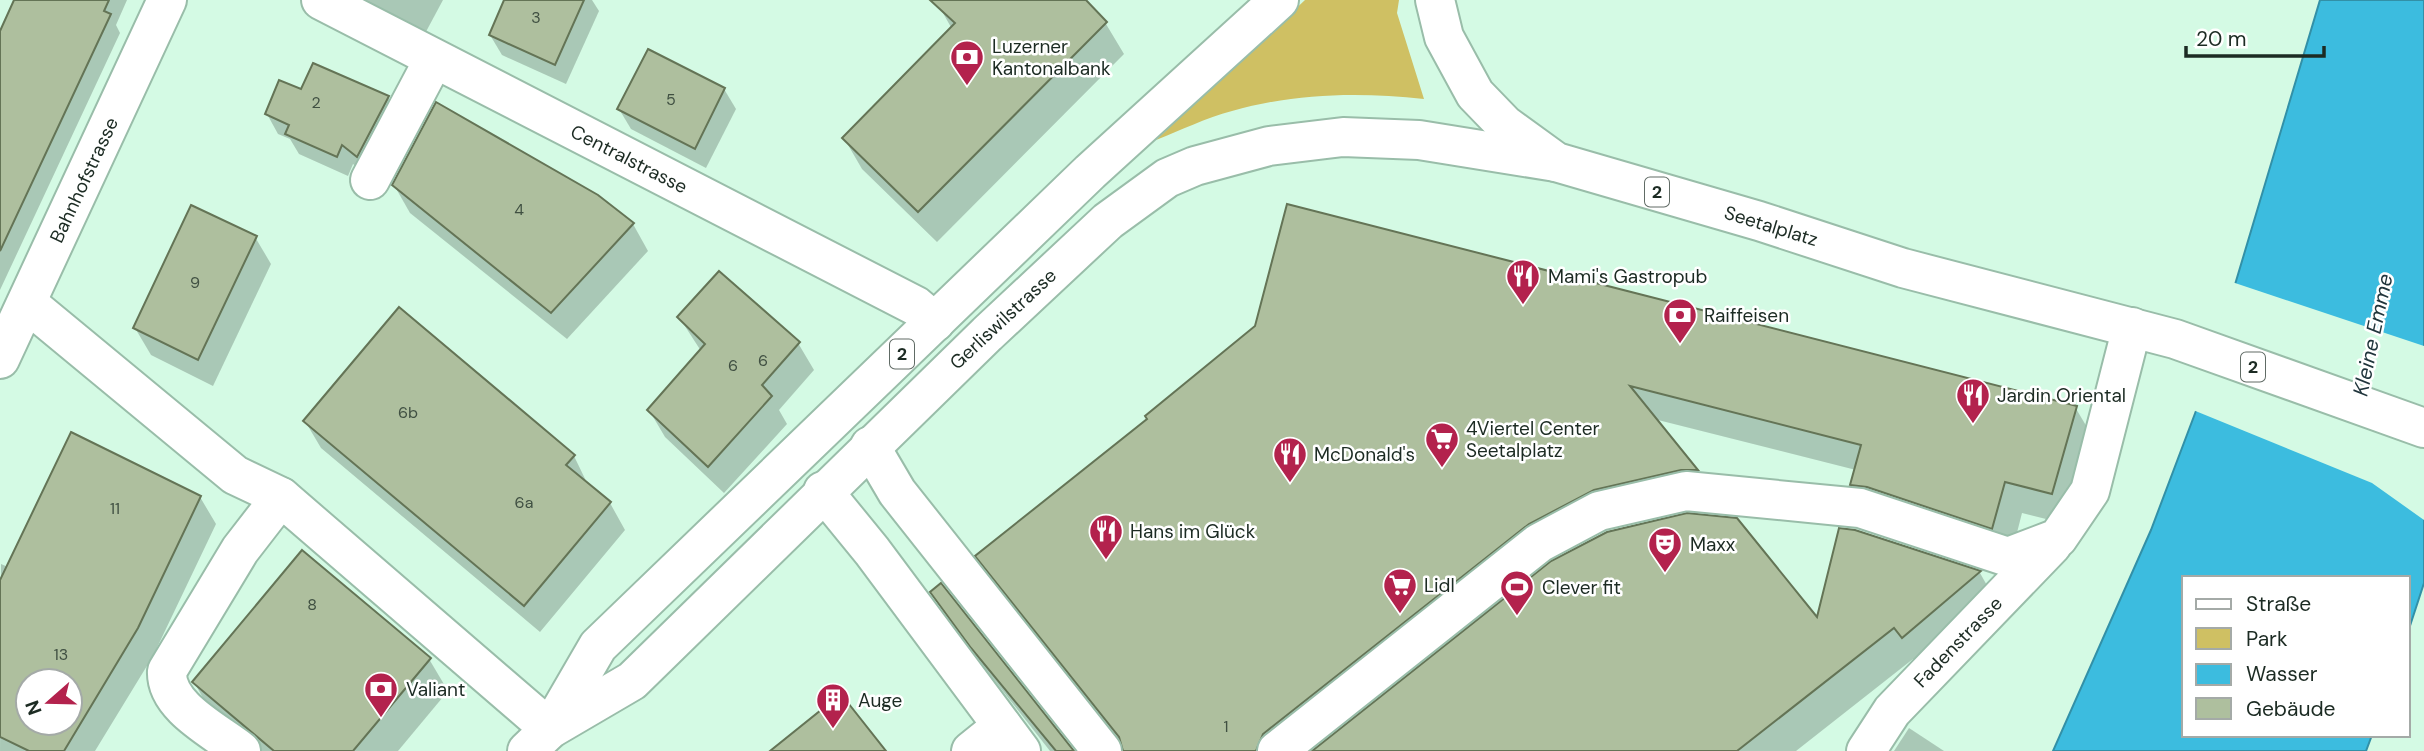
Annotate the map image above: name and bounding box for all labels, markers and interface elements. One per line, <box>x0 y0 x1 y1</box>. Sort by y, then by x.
house number: 3 <box>531 7 541 28</box>
scale bar <box>2186 14 2324 58</box>
text: 20 m <box>2196 25 2247 53</box>
place label: Luzerner Kantonalbank <box>992 34 1111 81</box>
bank icon: Luzerner Kantonalbank <box>948 38 986 87</box>
house number: 5 <box>666 89 676 110</box>
house number: 2 <box>311 92 321 113</box>
street label: Bahnhofstrasse <box>44 113 124 247</box>
street label: Centralstrasse <box>566 119 692 199</box>
road number: 2 <box>1645 177 1669 206</box>
house number: 4 <box>514 199 524 220</box>
street label: Seetalplatz <box>1721 200 1821 252</box>
restaurant icon: Mami's Gastropub <box>1504 257 1542 306</box>
street label: Gerliswilstrasse <box>944 263 1062 375</box>
place label: Mami's Gastropub <box>1548 264 1707 289</box>
water label: Kleine Emme <box>2346 271 2400 399</box>
house number: 9 <box>190 272 200 293</box>
bank icon: Raiffeisen <box>1661 296 1699 345</box>
place label: Raiffeisen <box>1704 303 1789 328</box>
road number: 2 <box>890 340 914 368</box>
house number: 6 <box>758 350 768 371</box>
road number: 2 <box>2241 352 2265 382</box>
house number: 6 <box>728 355 738 376</box>
restaurant icon: Jardin Oriental <box>1954 376 1992 425</box>
place label: Jardin Oriental <box>1997 383 2126 408</box>
house number: 6b <box>398 402 418 423</box>
place label: 4Viertel Center Seetalplatz <box>1466 416 1600 463</box>
supermarket icon: 4Viertel Center Seetalplatz <box>1423 420 1461 469</box>
restaurant icon: McDonald's <box>1271 435 1309 484</box>
place label: McDonald's <box>1314 442 1415 467</box>
house number: 6a <box>515 492 533 513</box>
house number: 11 <box>110 498 120 519</box>
restaurant icon: Hans im Glück <box>1087 512 1125 561</box>
place label: Hans im Glück <box>1130 519 1256 544</box>
theatre icon: Maxx <box>1646 525 1684 574</box>
place label: Maxx <box>1690 532 1736 557</box>
supermarket icon: Lidl <box>1381 566 1419 615</box>
sports icon: Clever fit <box>1498 568 1536 617</box>
place label: Lidl <box>1424 573 1455 598</box>
place label: Clever fit <box>1542 575 1621 600</box>
legend <box>2182 576 2410 737</box>
text: Straße <box>2246 590 2311 618</box>
street label: Fadenstrasse <box>1908 591 2008 693</box>
house number: 8 <box>307 594 317 615</box>
text: Park <box>2246 625 2288 653</box>
house number: 13 <box>54 644 68 665</box>
text: Wasser <box>2246 660 2318 688</box>
north arrow <box>14 667 84 737</box>
bank icon: Valiant <box>362 670 400 719</box>
place label: Valiant <box>406 677 465 702</box>
building icon: Auge <box>814 681 852 730</box>
place label: Auge <box>858 688 902 713</box>
text: Gebäude <box>2246 695 2336 723</box>
text: N <box>19 697 48 718</box>
house number: 1 <box>1224 716 1229 737</box>

